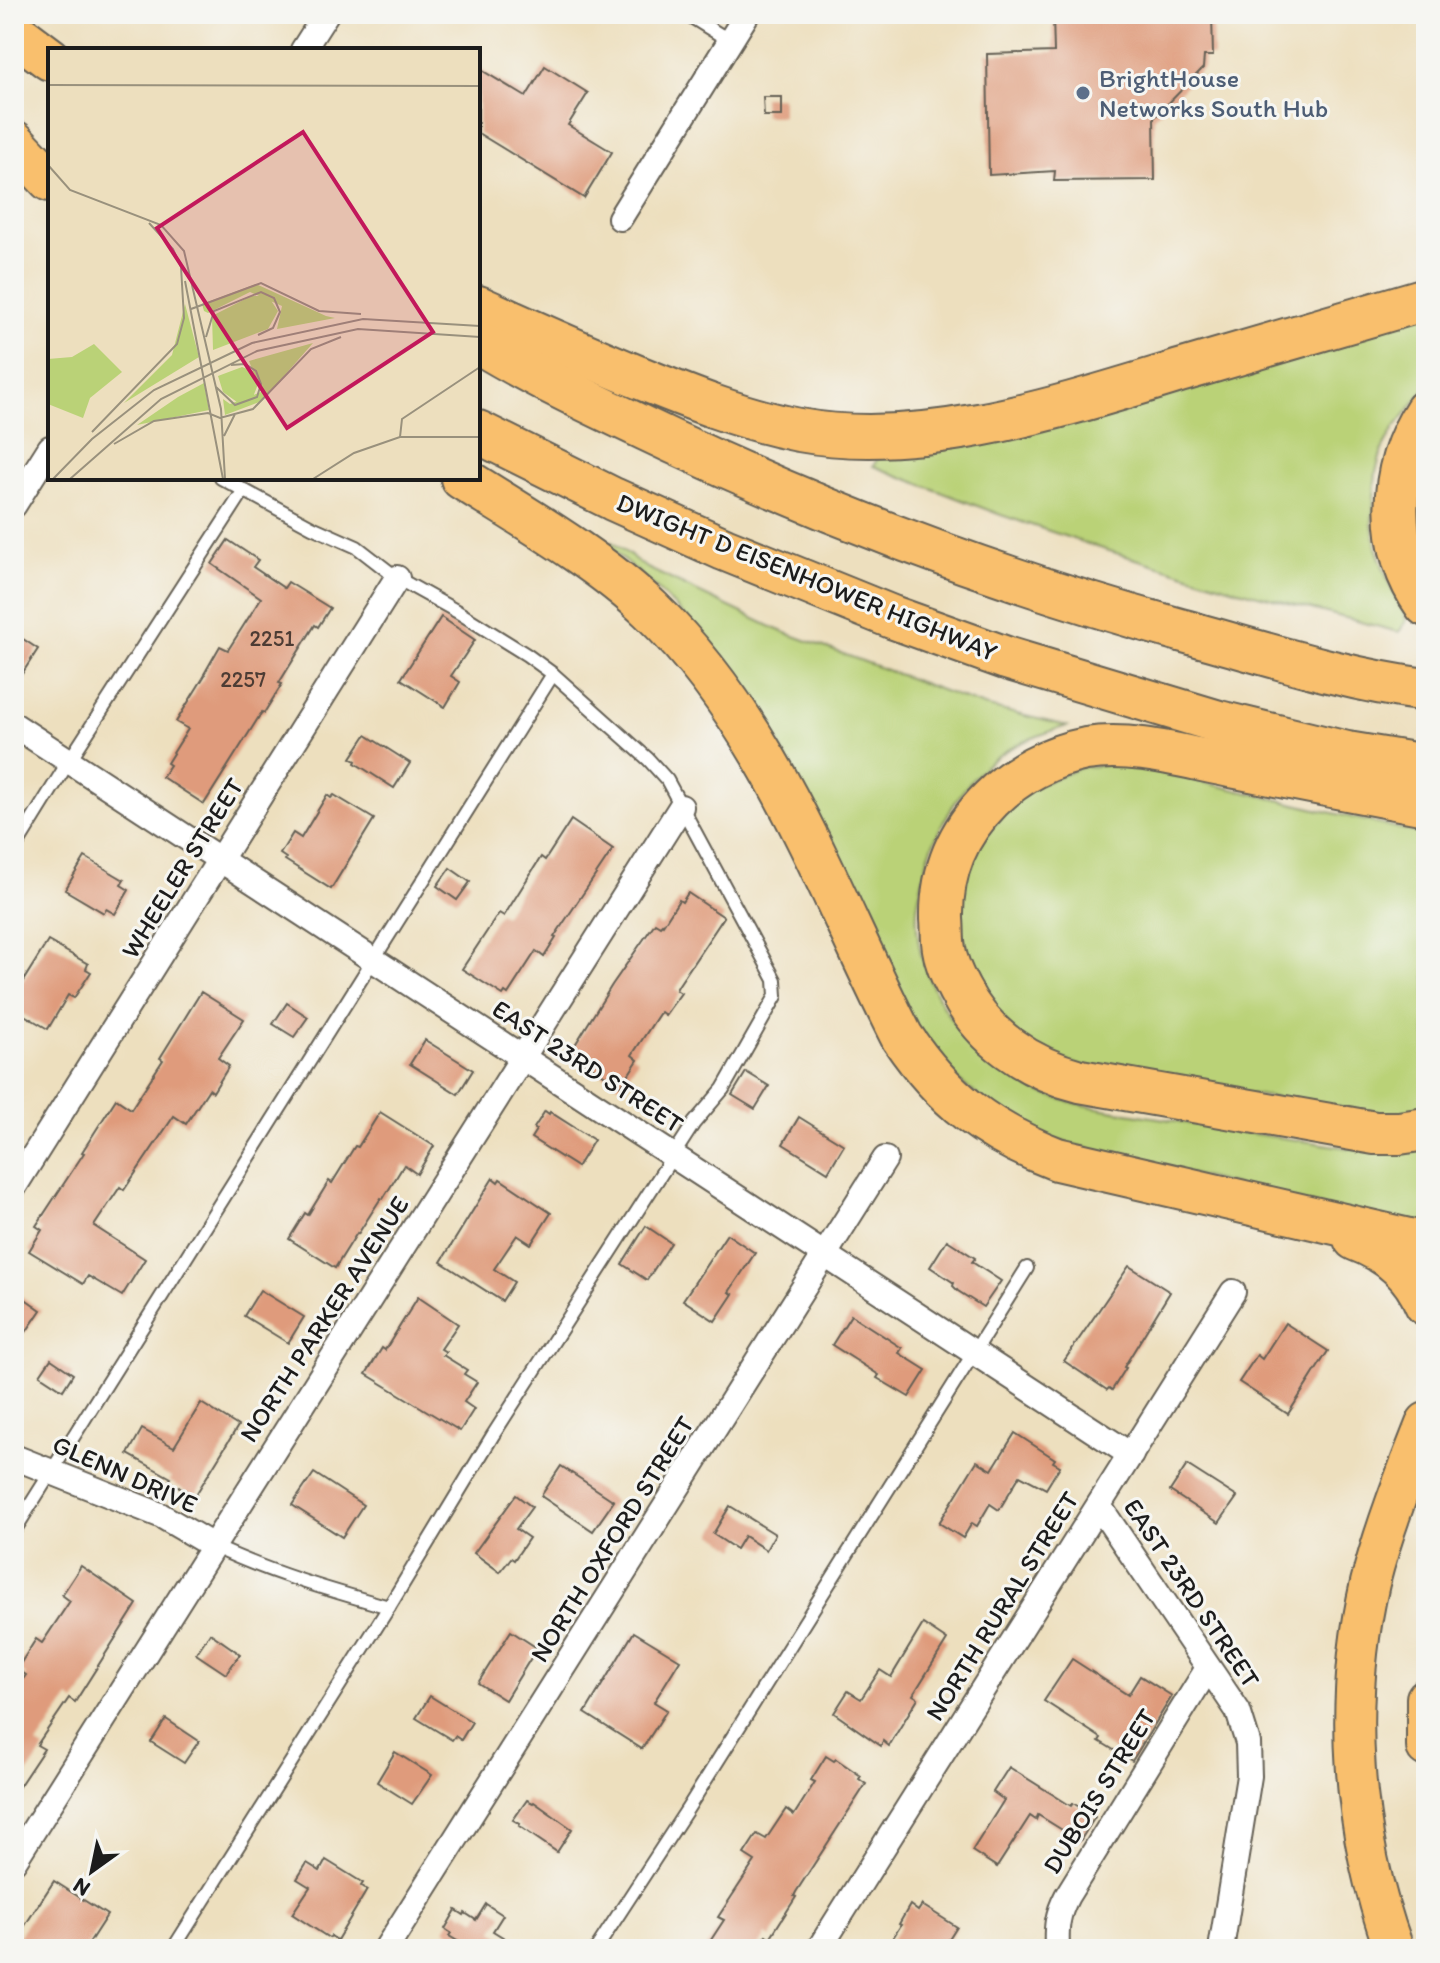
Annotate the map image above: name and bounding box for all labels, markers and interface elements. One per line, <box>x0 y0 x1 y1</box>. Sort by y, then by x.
inset map <box>48 48 480 480</box>
place label: BrightHouse Networks South Hub <box>1099 62 1328 124</box>
marker: BrightHouse Networks South Hub <box>1074 84 1092 102</box>
street label: DWIGHT D EISENHOWER HIGHWAY <box>612 486 1002 668</box>
house number: 2251 <box>250 625 294 652</box>
house number: 2257 <box>220 666 266 693</box>
street label: WHEELER STREET <box>114 772 251 964</box>
street label: EAST 23RD STREET <box>486 992 690 1140</box>
street label: NORTH PARKER AVENUE <box>232 1190 416 1448</box>
street label: NORTH OXFORD STREET <box>523 1410 701 1668</box>
street label: GLENN DRIVE <box>48 1428 202 1520</box>
street label: NORTH RURAL STREET <box>918 1485 1086 1727</box>
street label: EAST 23RD STREET <box>1117 1492 1267 1694</box>
street label: DUBOIS STREET <box>1035 1702 1163 1879</box>
north arrow <box>52 1831 132 1911</box>
text: N <box>68 1872 95 1903</box>

